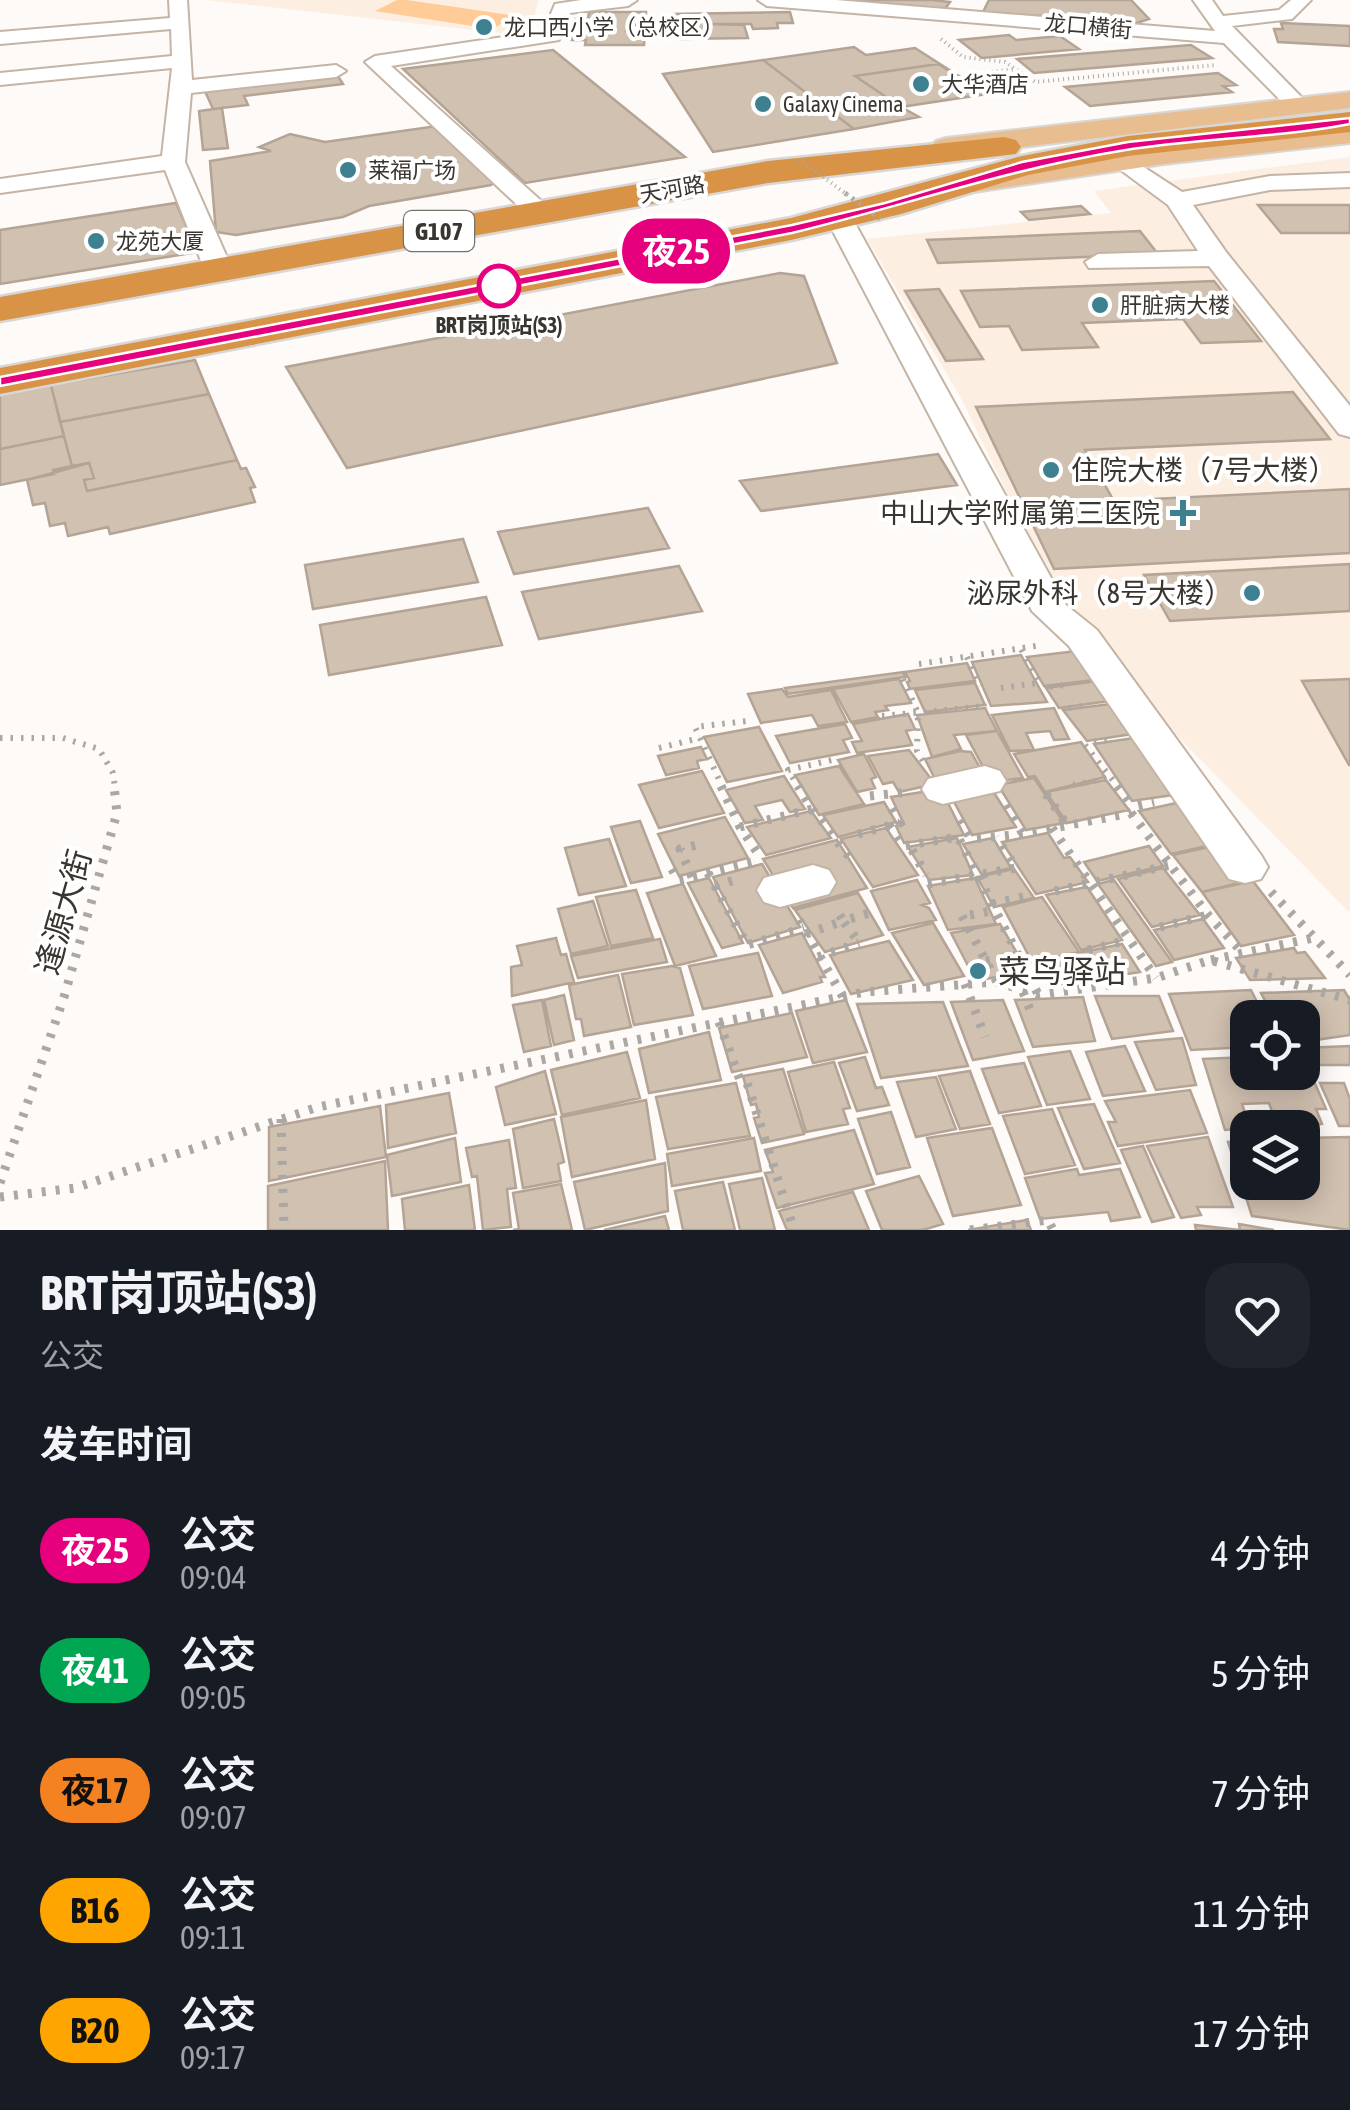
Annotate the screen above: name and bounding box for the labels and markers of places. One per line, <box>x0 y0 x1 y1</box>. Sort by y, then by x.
place label: 龙口西小学（总校区） <box>504 14 724 40</box>
marker: 龙口西小学（总校区） <box>473 16 495 38</box>
place label: 大华酒店 <box>941 71 1029 97</box>
marker: 大华酒店 <box>910 73 932 95</box>
place label: Galaxy Cinema <box>783 91 904 117</box>
marker: Galaxy Cinema <box>752 93 774 115</box>
place label: 莱福广场 <box>368 157 456 183</box>
marker: 莱福广场 <box>337 159 359 181</box>
place label: 龙苑大厦 <box>116 228 204 254</box>
marker: 龙苑大厦 <box>85 230 107 252</box>
marker: BRT岗顶站(S3) <box>478 265 520 307</box>
place label: 肝脏病大楼 <box>1120 292 1230 318</box>
marker: 肝脏病大楼 <box>1089 294 1111 316</box>
place label: BRT岗顶站(S3) <box>435 312 563 338</box>
place label: 住院大楼（7号大楼） <box>1071 454 1336 486</box>
marker: 住院大楼（7号大楼） <box>1040 459 1062 481</box>
place label: 中山大学附属第三医院 <box>880 497 1160 529</box>
marker: 中山大学附属第三医院 <box>1170 500 1196 526</box>
place label: 泌尿外科（8号大楼） <box>967 577 1232 609</box>
marker: 泌尿外科（8号大楼） <box>1241 582 1263 604</box>
place label: 菜鸟驿站 <box>998 953 1126 990</box>
marker: 菜鸟驿站 <box>967 960 989 982</box>

